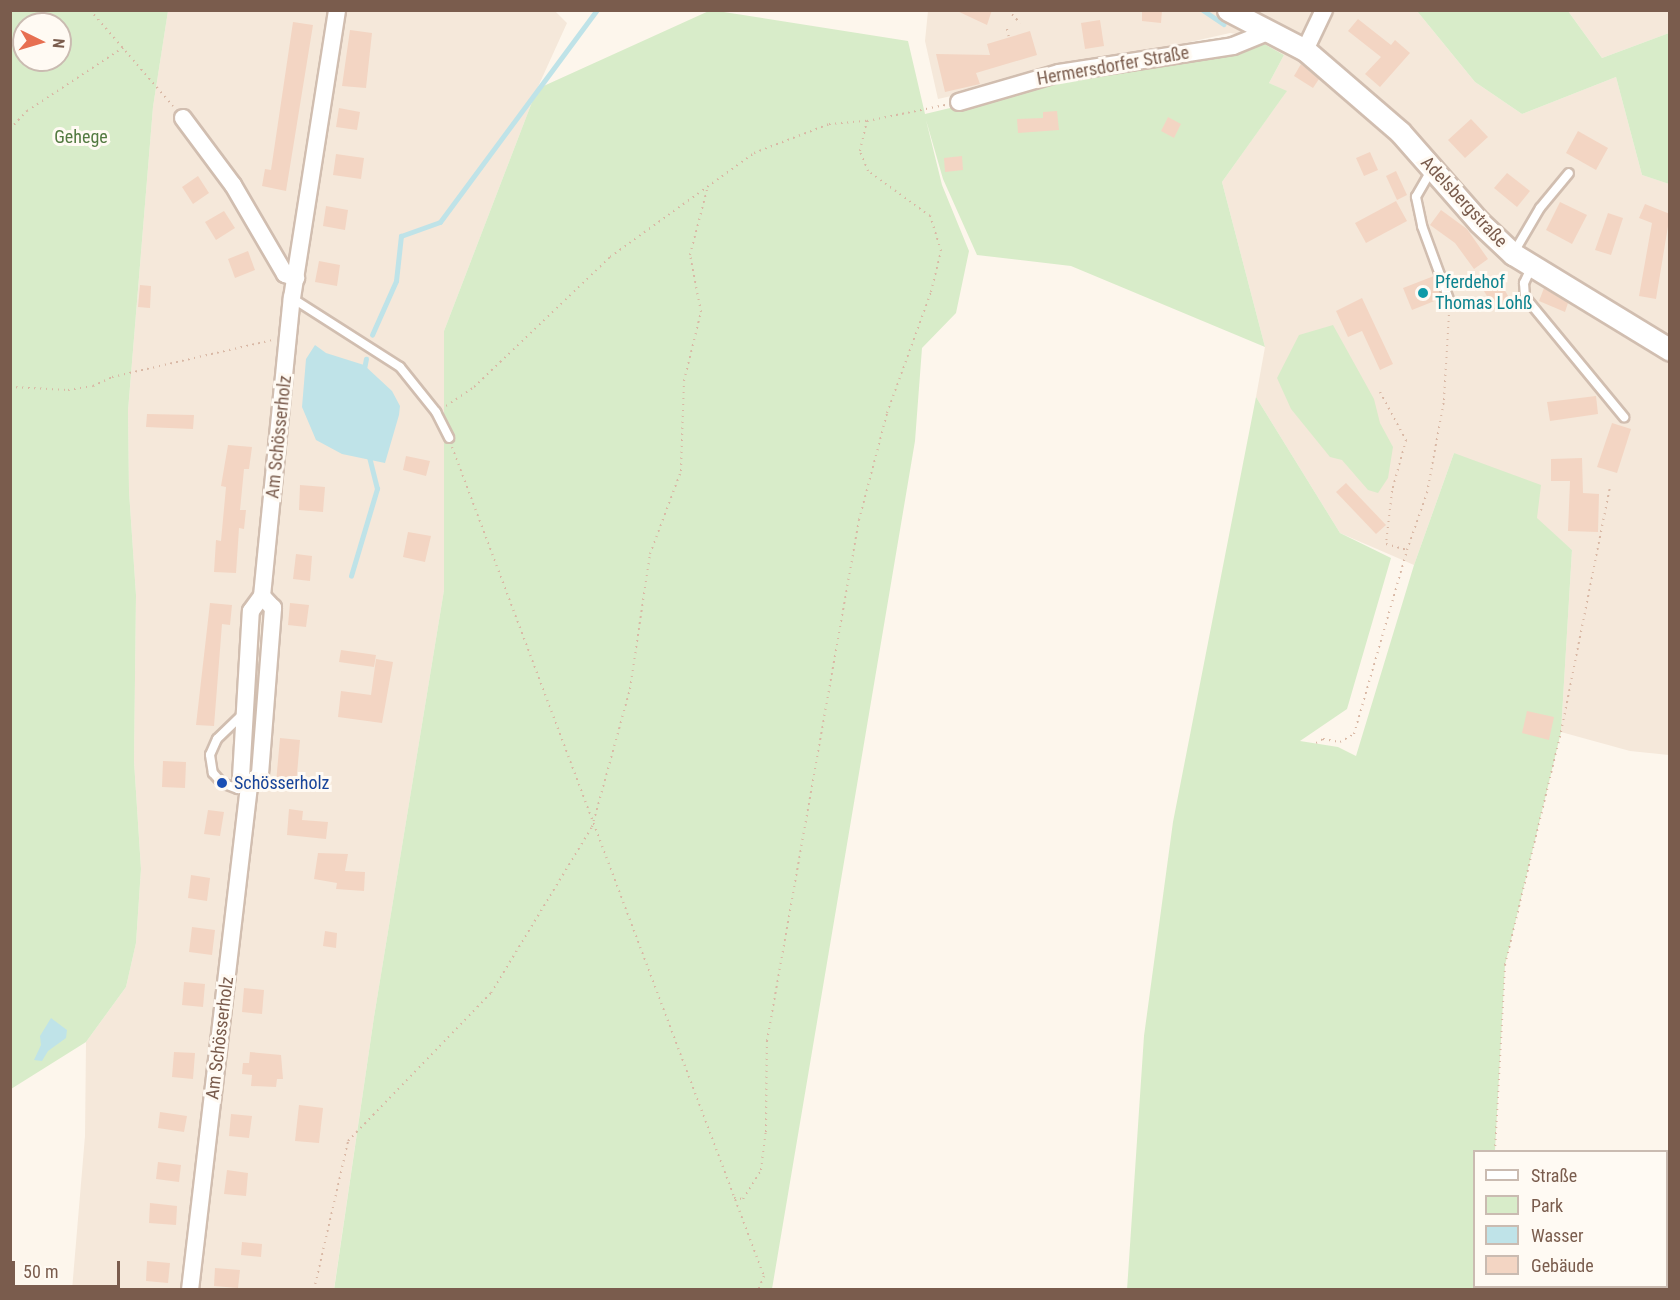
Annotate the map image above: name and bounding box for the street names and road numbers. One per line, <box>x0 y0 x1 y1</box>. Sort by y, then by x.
street label: Hermersdorfer Straße <box>1035 42 1191 90</box>
street label: Adelsbergstraße <box>1416 152 1512 252</box>
street label: Am Schösserholz <box>262 374 296 500</box>
street label: Am Schösserholz <box>202 975 238 1101</box>

